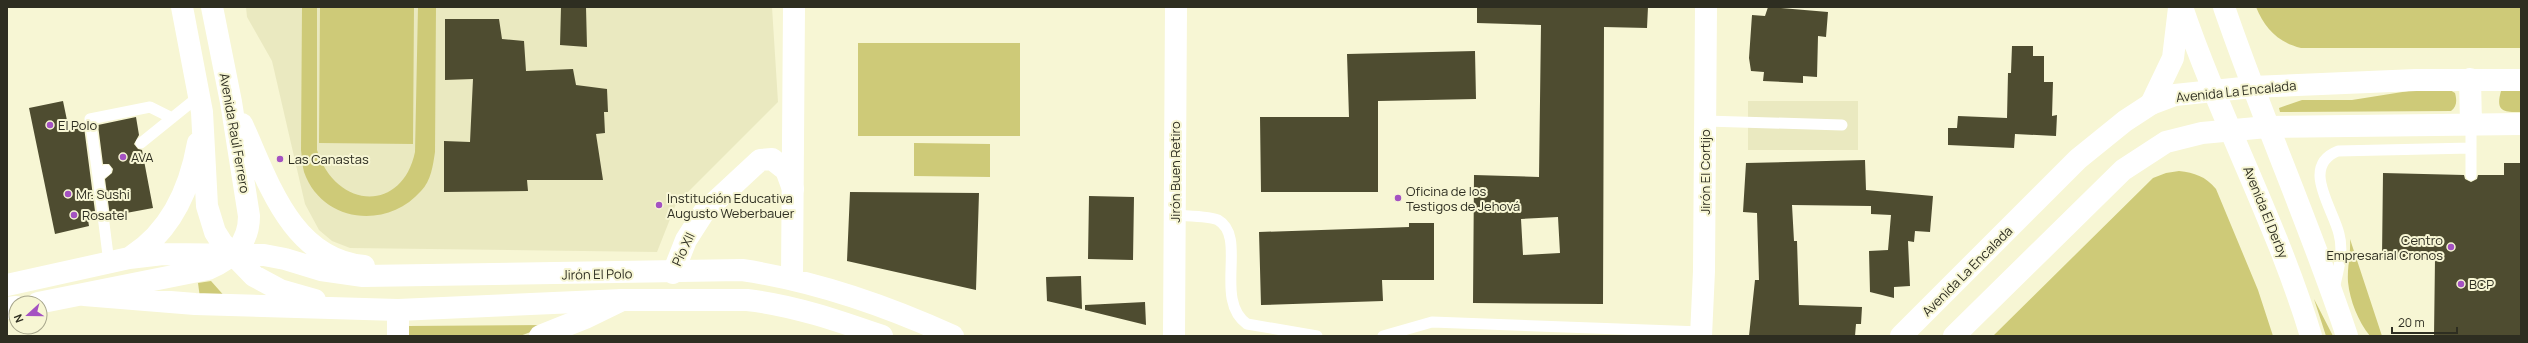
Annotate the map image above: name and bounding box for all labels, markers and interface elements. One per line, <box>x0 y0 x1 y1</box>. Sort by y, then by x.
street label: Avenida Raúl Ferrero <box>216 72 254 195</box>
street label: Avenida La Encalada <box>2175 76 2297 106</box>
place label: El Polo <box>58 116 98 134</box>
marker: El Polo <box>45 120 55 130</box>
street label: Jirón Buen Retiro <box>1166 121 1184 223</box>
street label: Jirón El Cortijo <box>1696 129 1714 215</box>
place label: AVA <box>131 148 154 166</box>
place label: Las Canastas <box>288 150 369 168</box>
marker: AVA <box>118 152 128 162</box>
marker: Las Canastas <box>275 154 285 164</box>
street label: Avenida El Derby <box>2239 163 2293 261</box>
place label: Oficina de los Testigos de Jehová <box>1406 182 1520 215</box>
place label: Mr. Sushi <box>76 185 130 203</box>
marker: Mr. Sushi <box>63 189 73 199</box>
place label: Institución Educativa Augusto Weberbauer <box>667 189 795 222</box>
marker: Oficina de los Testigos de Jehová <box>1393 193 1403 203</box>
marker: Institución Educativa Augusto Weberbauer <box>654 200 664 210</box>
place label: Rosatel <box>82 206 127 224</box>
marker: Rosatel <box>69 210 79 220</box>
street label: Avenida La Encalada <box>1918 222 2016 320</box>
street label: Pío XII <box>667 229 699 269</box>
place label: Centro Empresarial Cronos <box>2326 231 2443 264</box>
marker: Centro Empresarial Cronos <box>2446 242 2456 252</box>
street label: Jirón El Polo <box>561 264 633 284</box>
place label: BCP <box>2469 275 2494 293</box>
marker: BCP <box>2456 279 2466 289</box>
north arrow <box>8 295 48 335</box>
scale bar <box>2392 309 2457 335</box>
text: N <box>10 312 27 325</box>
text: 20 m <box>2398 314 2425 331</box>

